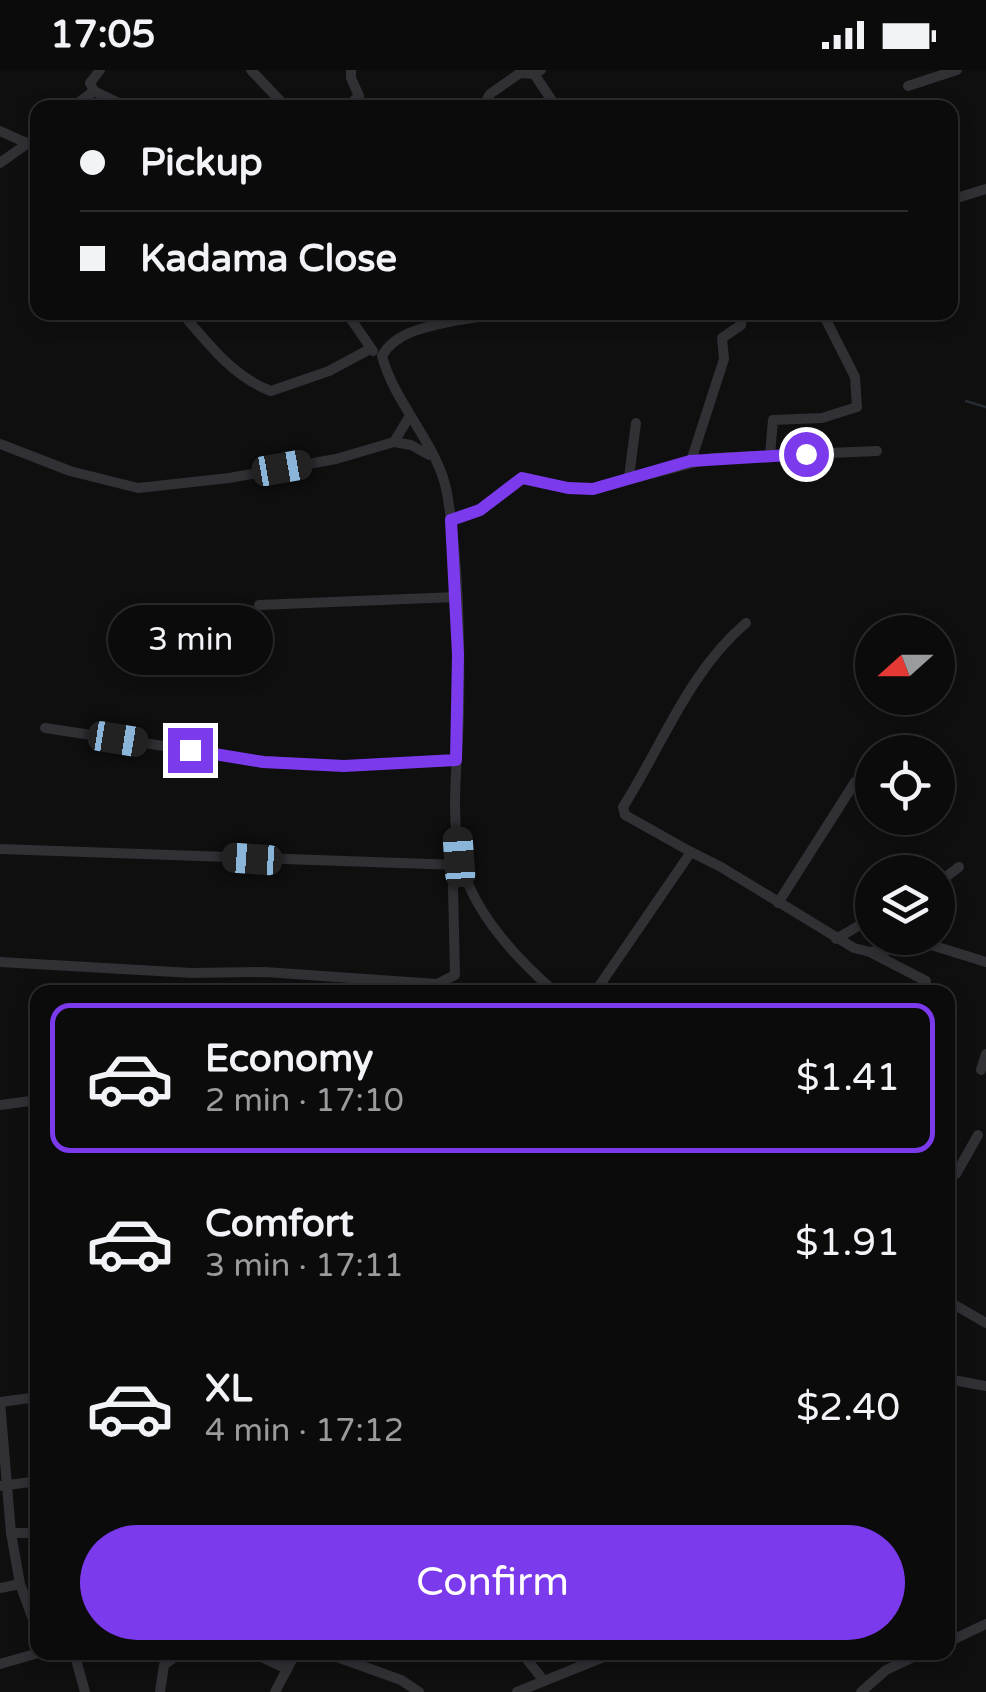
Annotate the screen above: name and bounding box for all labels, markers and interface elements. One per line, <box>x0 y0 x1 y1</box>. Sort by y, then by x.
text: 17:05 <box>50 12 155 58</box>
text: Pickup <box>140 140 263 186</box>
text: Kadama Close <box>140 236 397 282</box>
route start <box>784 432 829 477</box>
car <box>250 448 314 488</box>
callout: 3 min <box>108 605 272 675</box>
north arrow <box>855 615 955 715</box>
map controls <box>855 615 955 955</box>
text: 3 min <box>148 621 233 659</box>
car <box>86 719 150 759</box>
route end <box>168 728 213 773</box>
button: locate <box>855 735 955 835</box>
car <box>442 826 476 888</box>
car <box>221 842 283 876</box>
button: layers <box>855 855 955 955</box>
icon: car <box>85 1033 175 1123</box>
text: Economy <box>205 1036 373 1082</box>
text: $1.41 <box>796 1055 900 1101</box>
text: 2 min · 17:10 <box>205 1082 404 1120</box>
icon: car <box>85 1198 175 1288</box>
text: Comfort <box>205 1201 354 1247</box>
text: $1.91 <box>795 1220 900 1266</box>
text: 3 min · 17:11 <box>205 1247 404 1285</box>
icon: car <box>85 1363 175 1453</box>
text: XL <box>205 1366 252 1412</box>
text: $2.40 <box>796 1385 900 1431</box>
text: 4 min · 17:12 <box>205 1412 404 1450</box>
button: Confirm <box>80 1525 905 1640</box>

